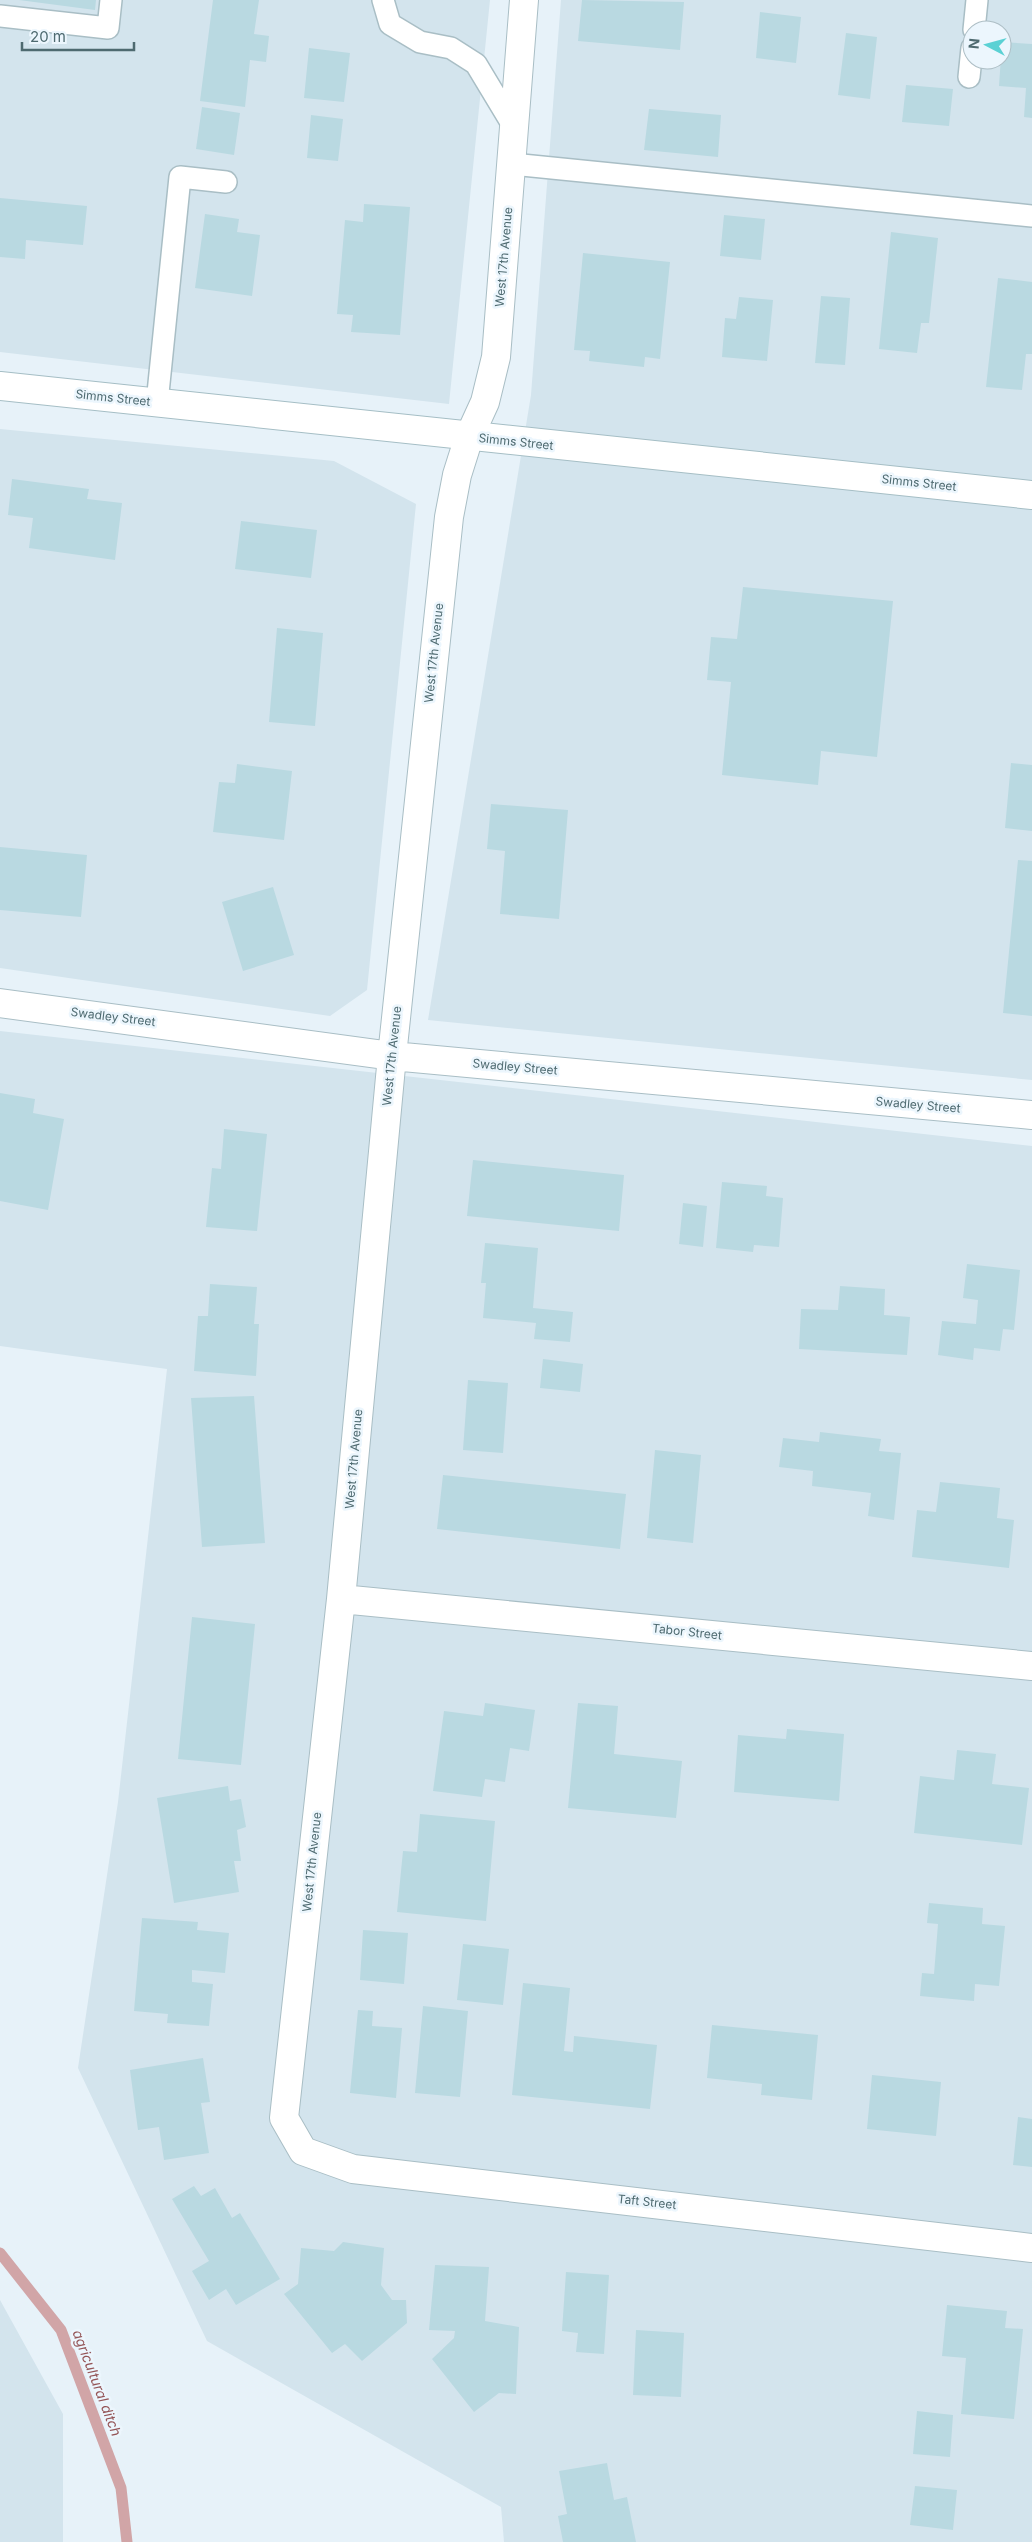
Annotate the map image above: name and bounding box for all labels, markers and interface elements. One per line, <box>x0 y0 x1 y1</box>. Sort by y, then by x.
scale bar <box>22 20 135 52</box>
north arrow <box>962 20 1012 70</box>
text: 20 m <box>30 27 66 46</box>
text: N <box>965 37 983 50</box>
street label: West 17th Avenue <box>492 206 515 307</box>
street label: Simms Street <box>75 386 151 409</box>
street label: Simms Street <box>478 430 554 453</box>
street label: Simms Street <box>881 471 957 494</box>
street label: West 17th Avenue <box>421 602 446 703</box>
street label: Swadley Street <box>70 1004 156 1029</box>
street label: West 17th Avenue <box>379 1005 404 1106</box>
street label: Swadley Street <box>472 1055 558 1078</box>
street label: Swadley Street <box>875 1093 961 1116</box>
street label: West 17th Avenue <box>342 1408 365 1509</box>
street label: Tabor Street <box>652 1620 723 1643</box>
street label: West 17th Avenue <box>299 1811 324 1912</box>
street label: Taft Street <box>617 2191 677 2212</box>
water label: agricultural ditch <box>69 2327 126 2438</box>

